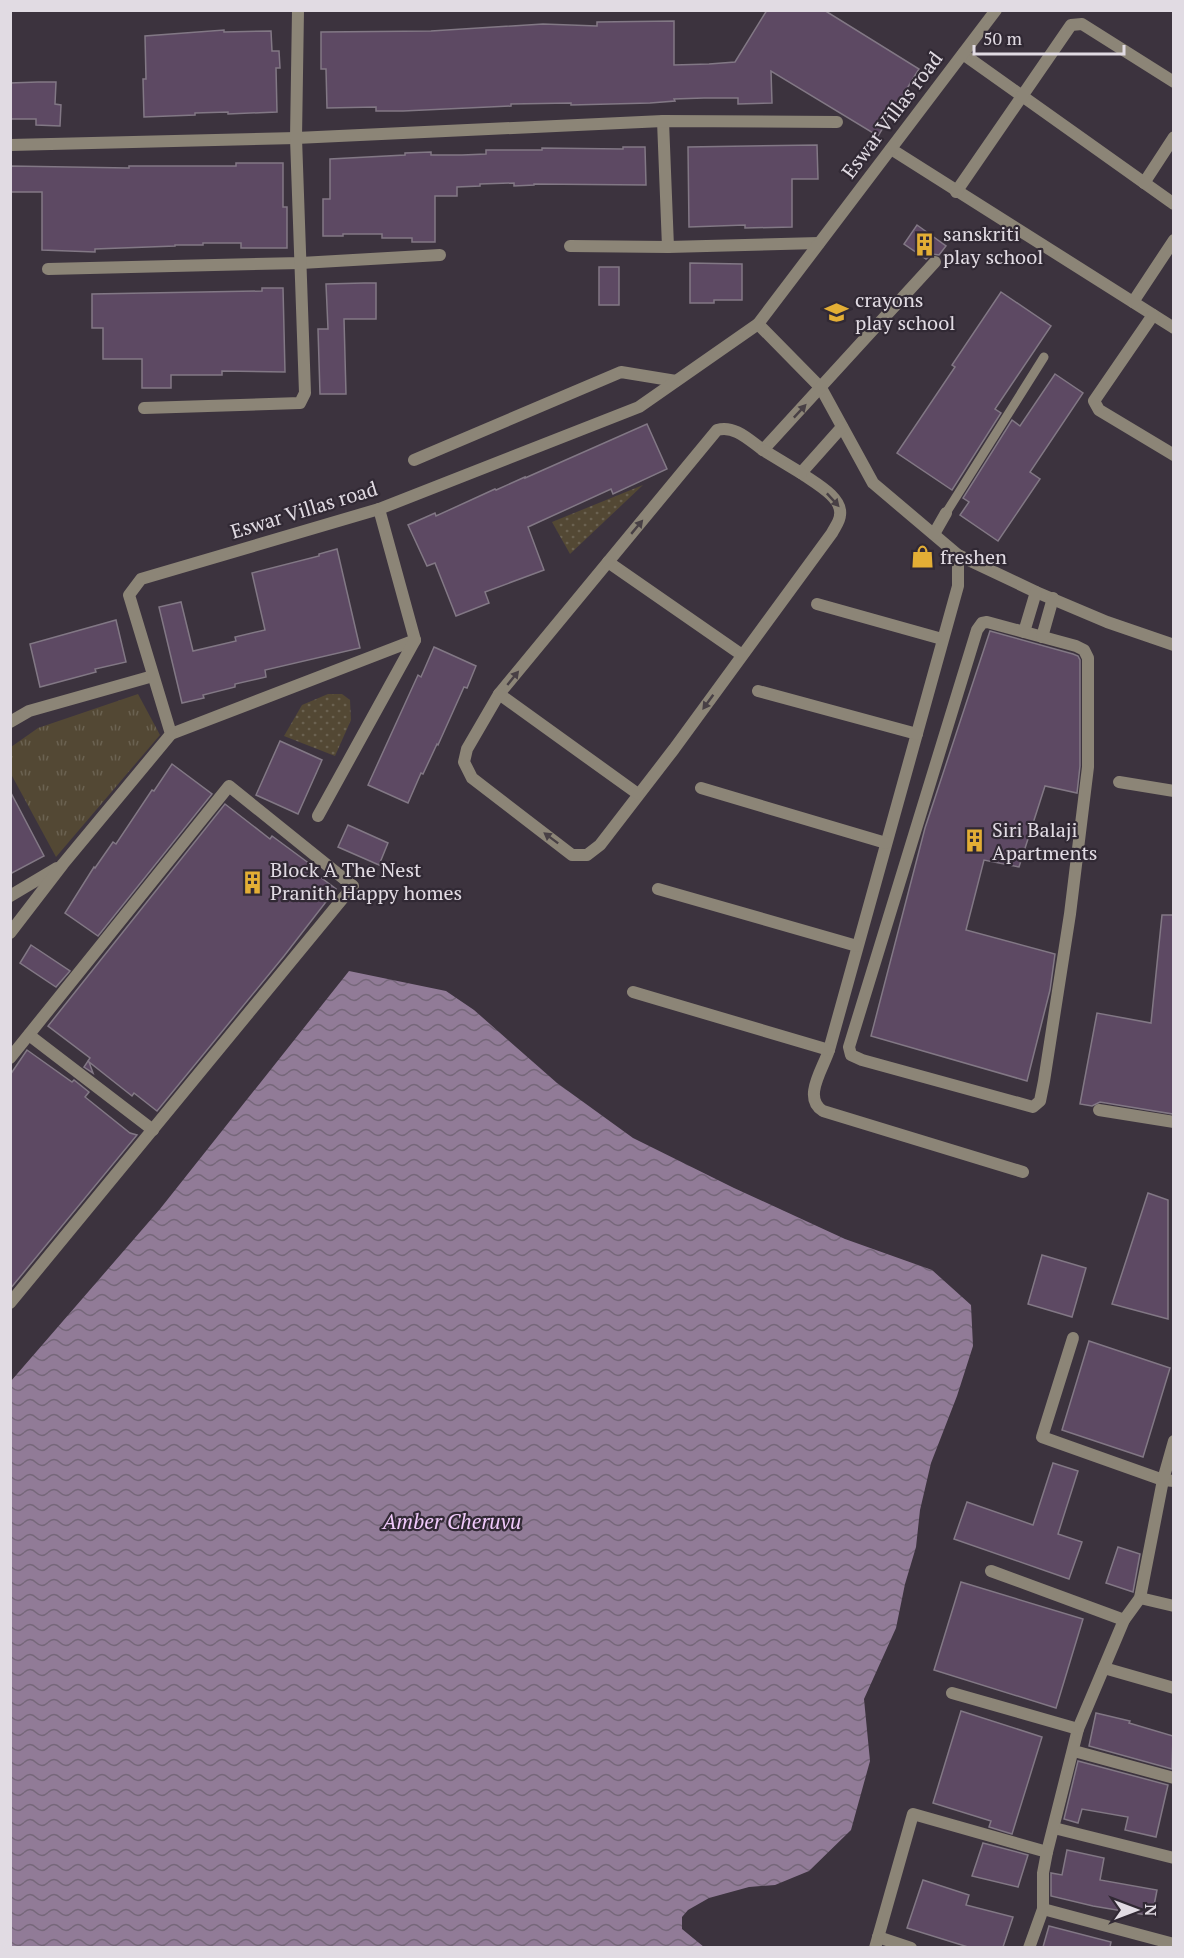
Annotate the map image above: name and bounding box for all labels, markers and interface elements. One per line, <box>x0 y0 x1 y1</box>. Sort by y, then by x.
scale bar <box>974 18 1124 56</box>
text: 50 m <box>983 26 1023 50</box>
street label: Eswar Villas road <box>835 46 948 184</box>
place label: sanskriti play school <box>943 220 1043 270</box>
building icon: sanskriti play school <box>912 232 938 258</box>
place label: crayons play school <box>855 286 955 336</box>
school or university icon: crayons play school <box>824 299 850 325</box>
one-way arrow <box>792 404 806 418</box>
street label: Eswar Villas road <box>227 474 381 545</box>
one-way arrow <box>826 492 840 507</box>
one-way arrow <box>630 520 643 535</box>
place label: freshen <box>940 543 1007 570</box>
shop icon: freshen <box>909 544 935 570</box>
one-way arrow <box>506 671 519 686</box>
one-way arrow <box>702 694 714 710</box>
place label: Siri Balaji Apartments <box>992 816 1097 866</box>
building icon: Siri Balaji Apartments <box>961 828 987 854</box>
one-way arrow <box>543 833 558 845</box>
place label: Block A The Nest Pranith Happy homes <box>270 856 462 906</box>
building icon: Block A The Nest Pranith Happy homes <box>239 869 265 895</box>
water label: Amber Cheruvu <box>381 1507 521 1535</box>
north arrow <box>1106 1880 1166 1940</box>
text: N <box>1140 1904 1162 1916</box>

